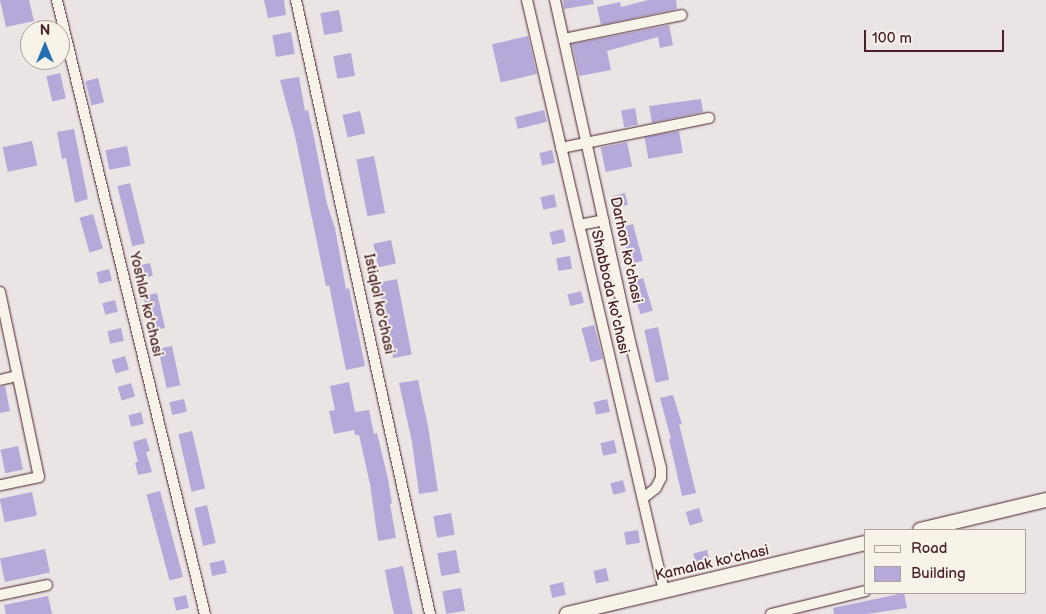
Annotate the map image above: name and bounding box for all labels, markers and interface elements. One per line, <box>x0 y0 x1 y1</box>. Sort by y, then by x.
north arrow <box>20 20 70 70</box>
scale bar <box>866 20 1006 52</box>
text: N <box>40 22 50 39</box>
text: 100 m <box>872 29 912 48</box>
street label: Darhon ko'chasi <box>606 195 646 305</box>
street label: Shabboda ko'chasi <box>587 228 633 356</box>
street label: Yoshlar ko'chasi <box>125 250 167 358</box>
street label: Istiqlol ko'chasi <box>360 252 398 356</box>
legend <box>864 529 1026 594</box>
text: Road <box>911 539 947 558</box>
street label: Kamalak ko'chasi <box>653 541 771 585</box>
text: Building <box>911 564 966 583</box>

